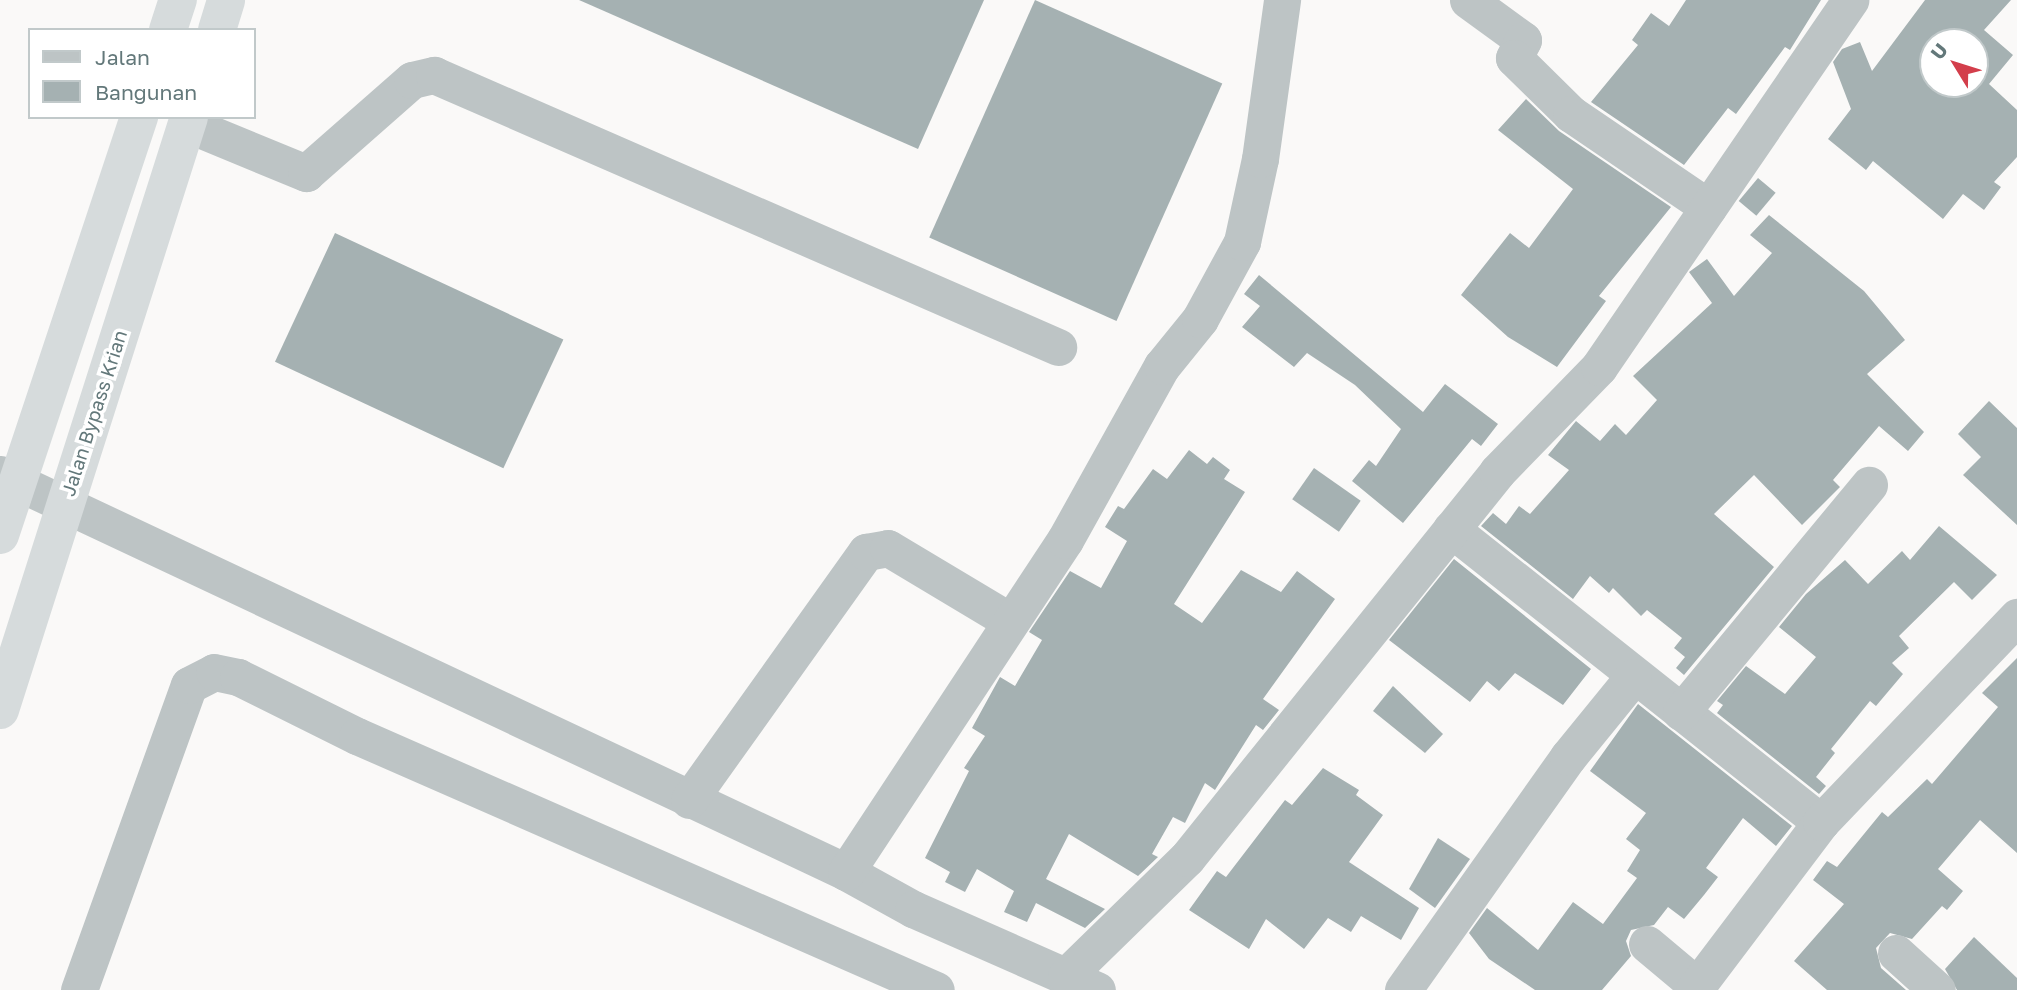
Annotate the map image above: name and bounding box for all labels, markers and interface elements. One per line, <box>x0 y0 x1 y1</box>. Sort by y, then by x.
legend <box>28 28 256 119</box>
north arrow <box>1919 28 1989 98</box>
text: U <box>1925 38 1952 64</box>
text: Jalan <box>95 44 150 70</box>
text: Bangunan <box>95 79 197 105</box>
street label: Jalan Bypass Krian <box>56 327 132 499</box>

